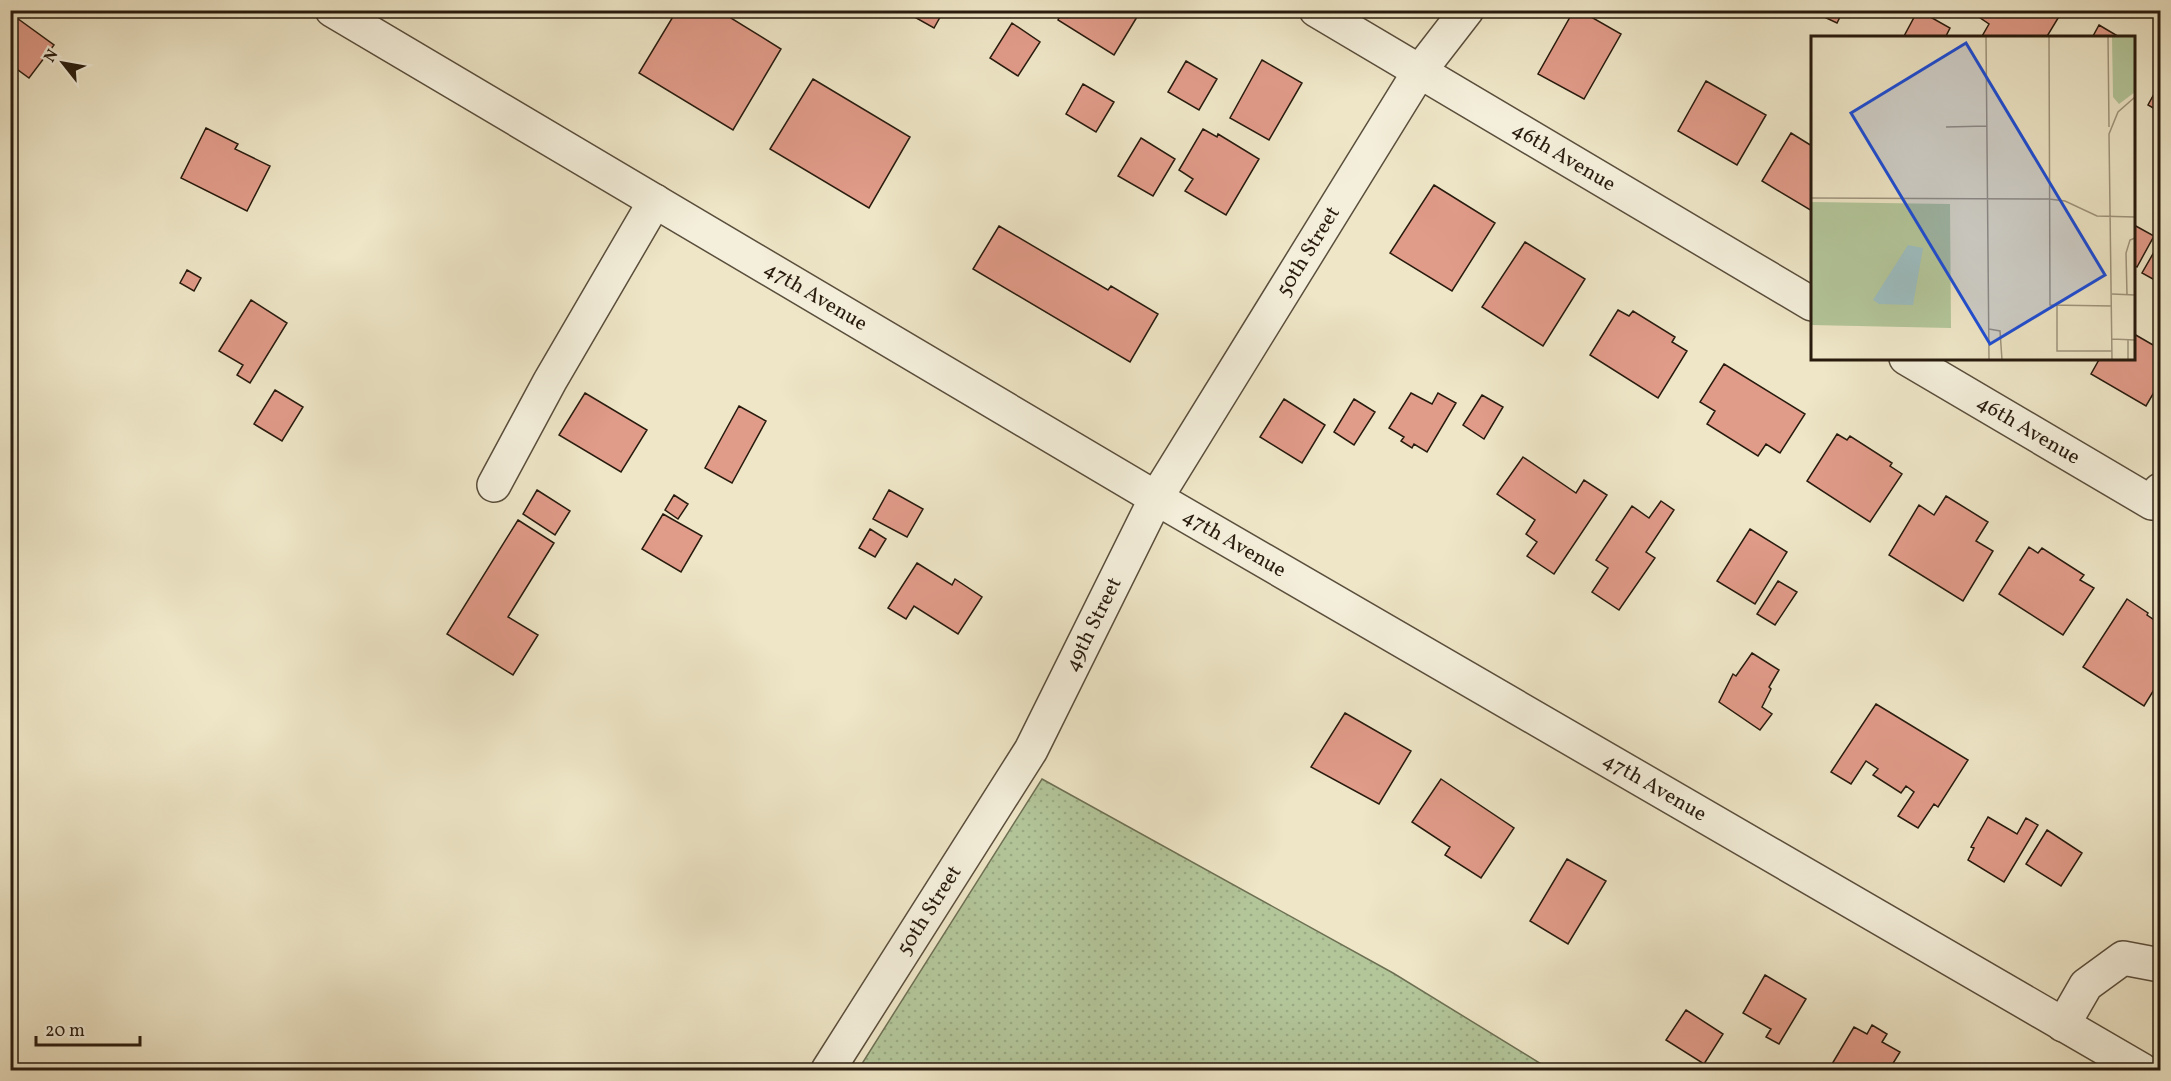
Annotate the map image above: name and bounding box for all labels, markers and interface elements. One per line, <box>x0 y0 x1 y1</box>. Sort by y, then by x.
north arrow <box>33 33 93 93</box>
inset map <box>1811 36 2135 360</box>
text: N <box>39 45 64 67</box>
street label: 46th Avenue <box>1507 115 1621 199</box>
street label: 50th Street <box>1269 201 1347 302</box>
street label: 47th Avenue <box>758 254 873 338</box>
street label: 46th Avenue <box>1971 388 2086 472</box>
street label: 47th Avenue <box>1177 502 1291 585</box>
street label: 49th Street <box>1058 572 1129 677</box>
street label: 47th Avenue <box>1597 746 1712 829</box>
street label: 50th Street <box>890 860 969 961</box>
scale bar <box>36 1009 140 1047</box>
text: 20 m <box>45 1019 85 1044</box>

